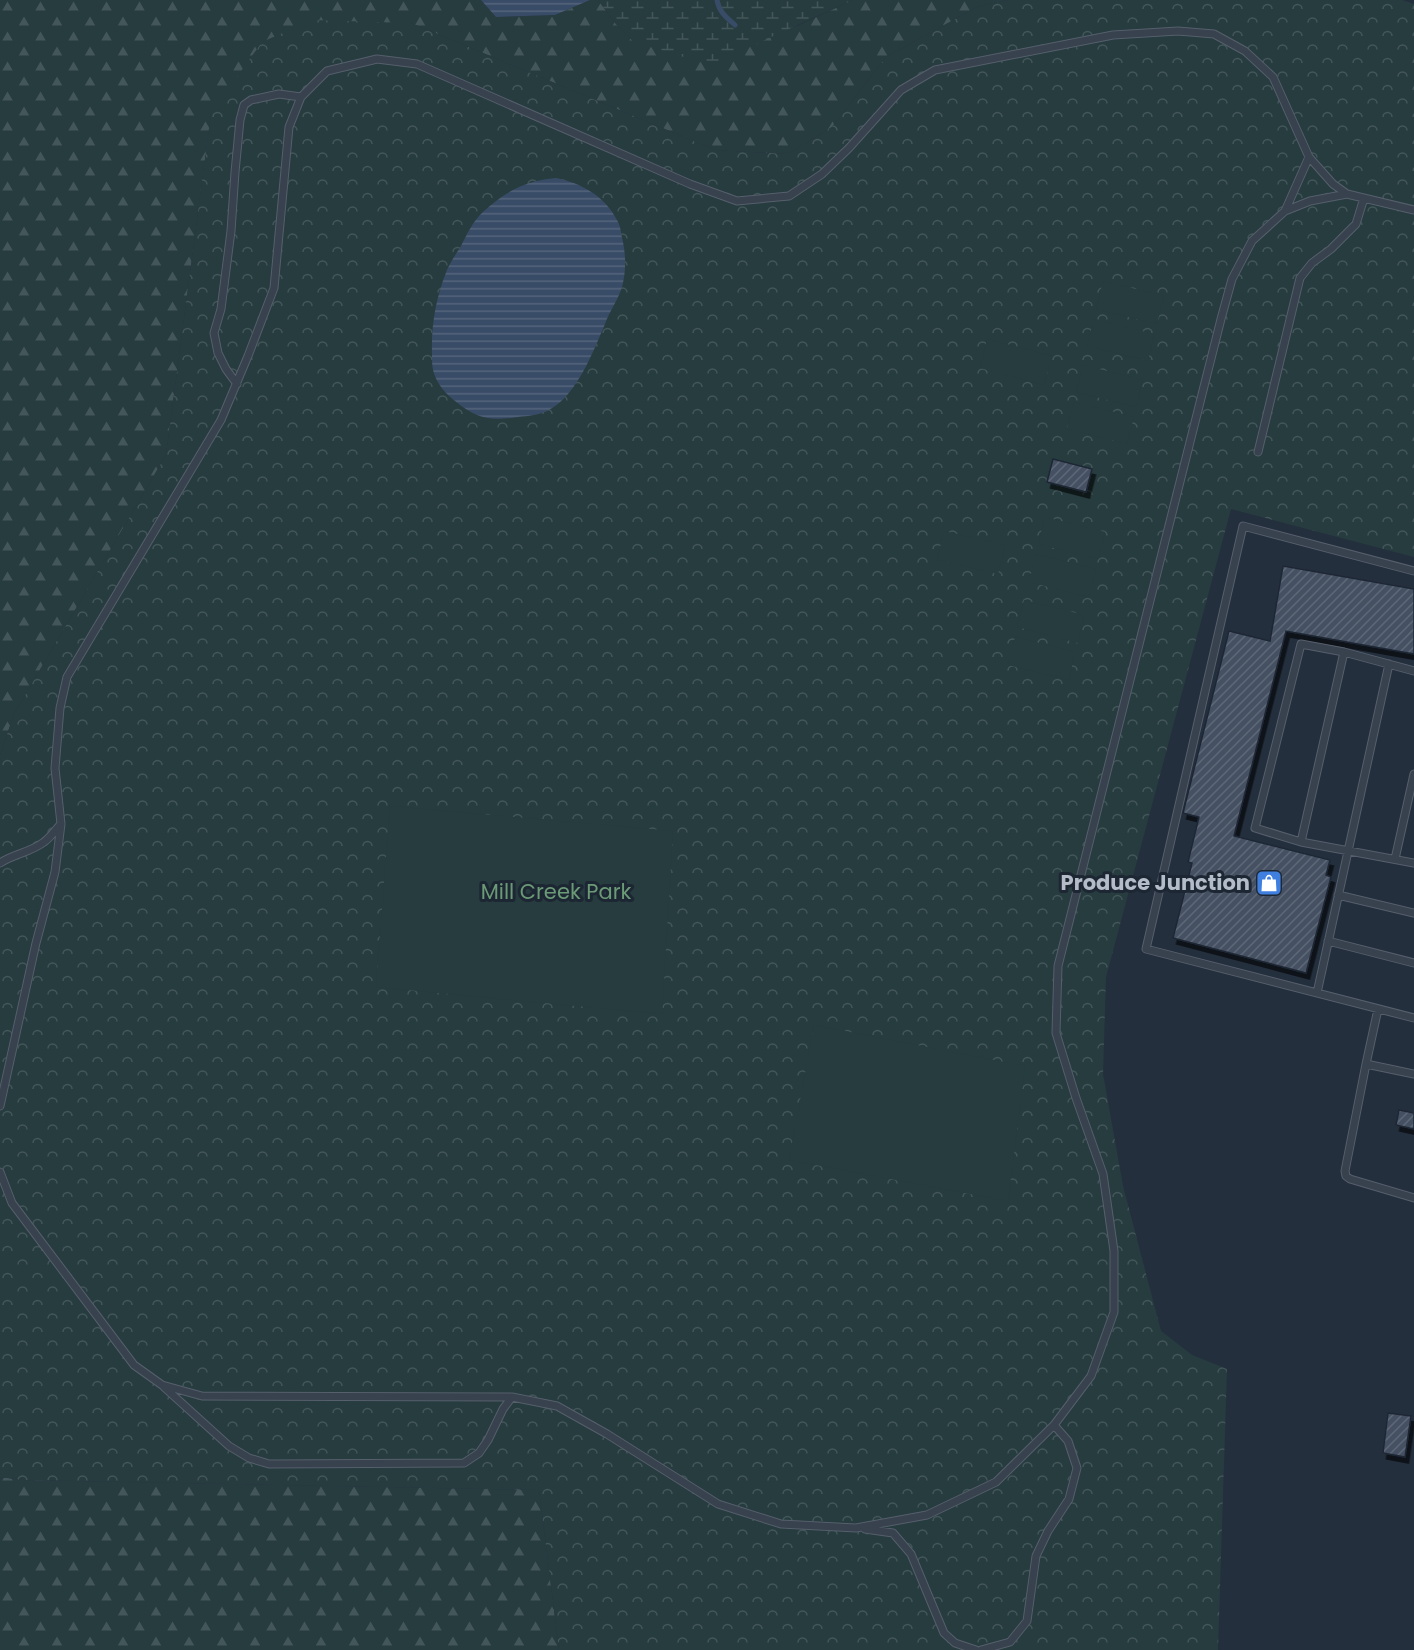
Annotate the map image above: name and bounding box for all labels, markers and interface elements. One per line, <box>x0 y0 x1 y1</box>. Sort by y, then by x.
place label: Produce Junction <box>1061 868 1250 897</box>
shop icon: Produce Junction <box>1254 868 1284 898</box>
park label: Mill Creek Park <box>481 877 632 906</box>

